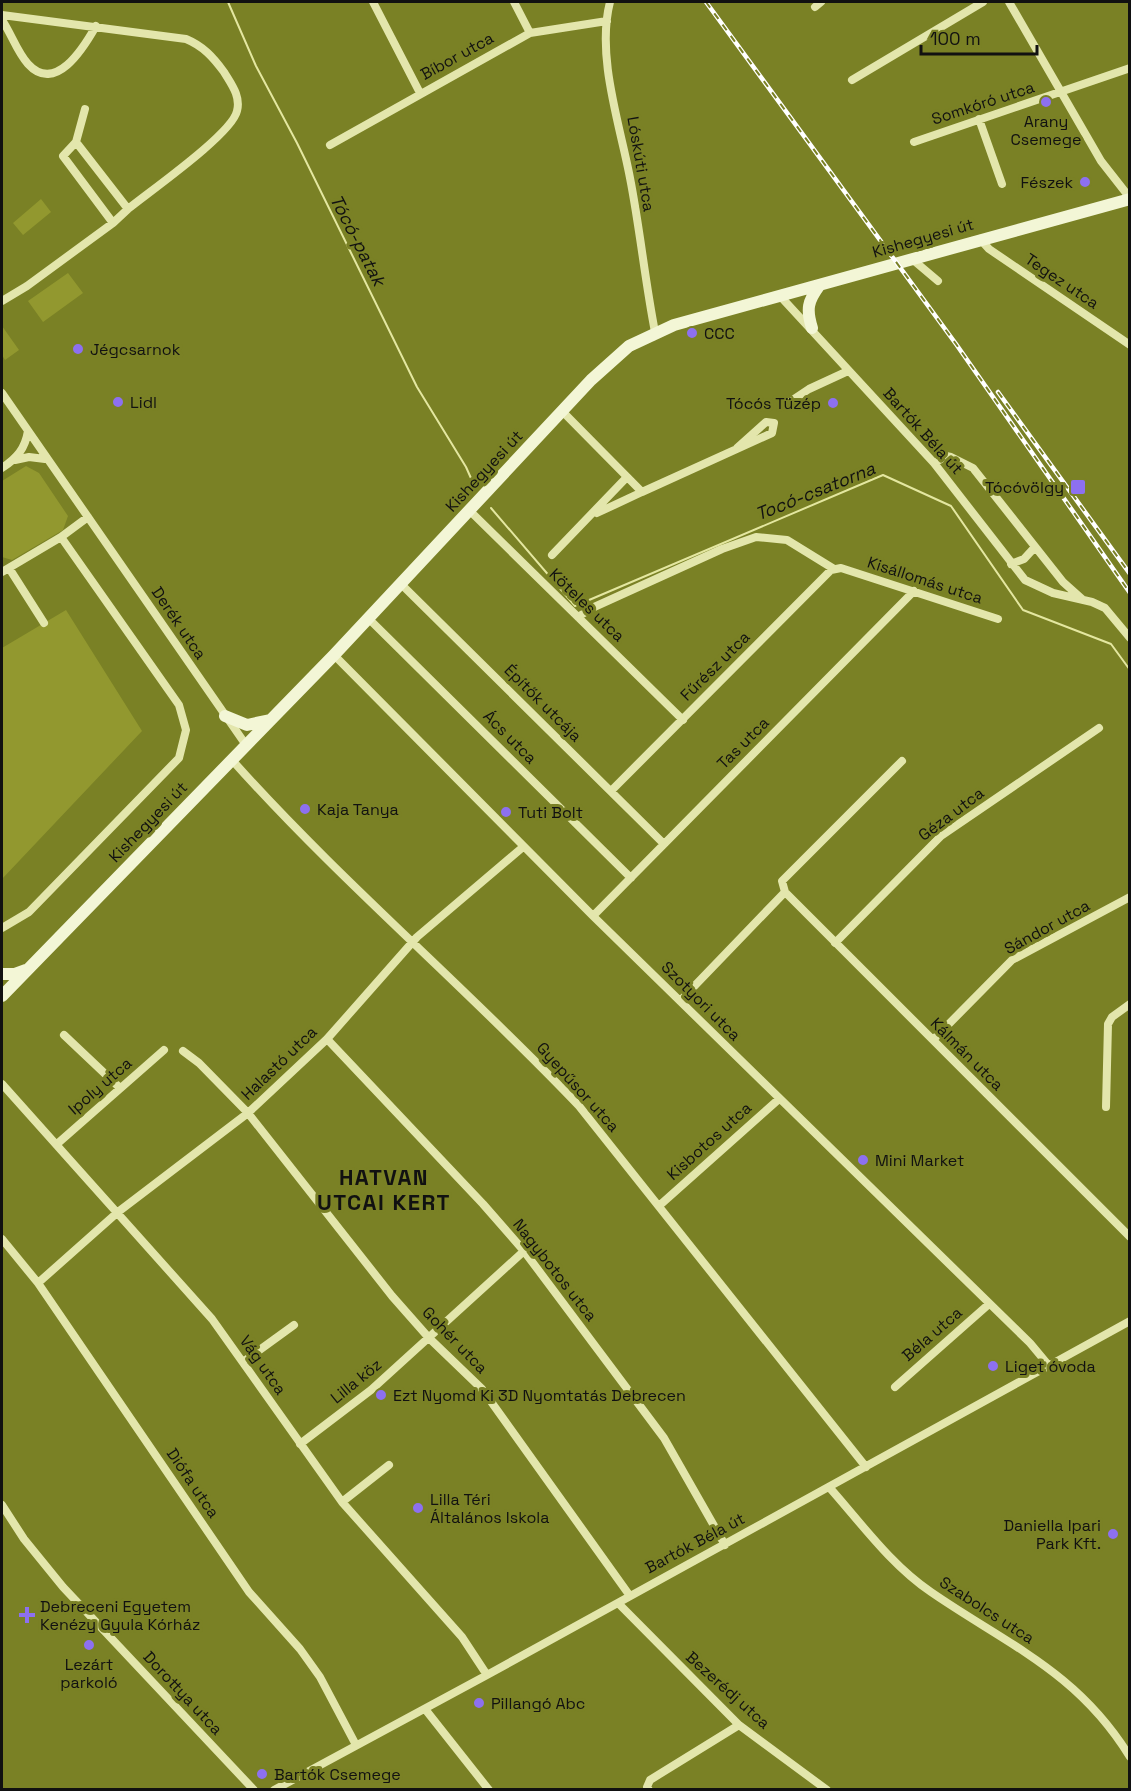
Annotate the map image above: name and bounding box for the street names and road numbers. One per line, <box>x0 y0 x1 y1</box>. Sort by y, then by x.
street label: Bíbor utca <box>417 27 497 85</box>
street label: Somkóró utca <box>929 76 1037 130</box>
street label: Lóskúti utca <box>622 115 660 213</box>
street label: Kishegyesi út <box>870 213 976 263</box>
street label: Tegez utca <box>1021 249 1103 313</box>
street label: Bartók Béla út <box>878 383 968 479</box>
street label: Kishegyesi út <box>441 426 527 516</box>
street label: Kisállomás utca <box>865 551 985 609</box>
street label: Köteles utca <box>545 564 629 646</box>
street label: Derék utca <box>147 582 211 664</box>
street label: Fűrész utca <box>676 627 754 705</box>
street label: Építők utcája <box>500 660 586 746</box>
street label: Ács utca <box>479 706 541 768</box>
street label: Tas utca <box>712 712 774 774</box>
street label: Kishegyesi út <box>104 777 192 867</box>
street label: Géza utca <box>914 782 988 846</box>
street label: Sándor utca <box>1000 895 1094 959</box>
street label: Szotyori utca <box>657 957 745 1045</box>
street label: Kálmán utca <box>926 1013 1008 1095</box>
street label: Halastó utca <box>237 1022 321 1104</box>
street label: Gyepűsor utca <box>532 1038 624 1136</box>
street label: Ipoly utca <box>64 1053 136 1119</box>
street label: Kisbotos utca <box>662 1097 756 1185</box>
street label: Nagybotos utca <box>508 1214 602 1326</box>
street label: Gohér utca <box>418 1302 492 1378</box>
street label: Béla utca <box>898 1302 966 1366</box>
street label: Vág utca <box>235 1331 291 1399</box>
street label: Lilla köz <box>326 1354 386 1408</box>
street label: Diófa utca <box>162 1444 224 1522</box>
street label: Bartók Béla út <box>642 1508 748 1578</box>
street label: Szabolcs utca <box>936 1571 1038 1649</box>
street label: Dorottya utca <box>139 1647 227 1739</box>
street label: Bezerédj utca <box>681 1647 775 1733</box>

